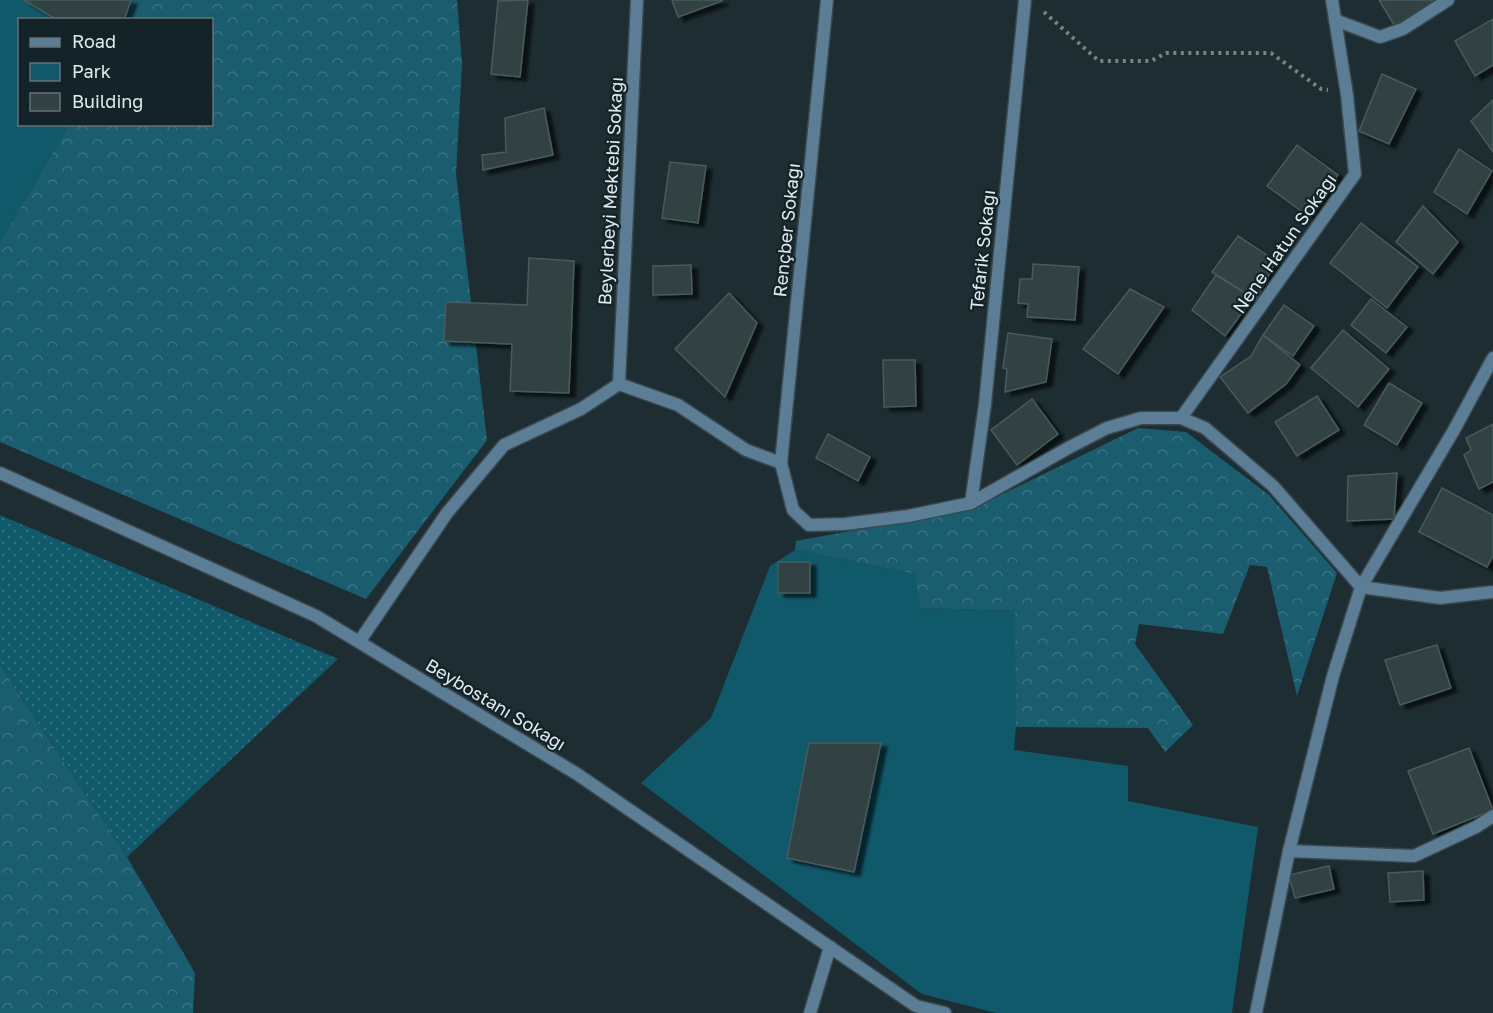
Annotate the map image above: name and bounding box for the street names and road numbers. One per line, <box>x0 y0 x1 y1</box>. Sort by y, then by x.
street label: Beylerbeyi Mektebi Sokağı <box>593 76 627 306</box>
street label: Rençber Sokağı <box>768 162 804 298</box>
street label: Nene Hatun Sokağı <box>1227 169 1341 317</box>
street label: Tefarik Sokağı <box>965 189 999 311</box>
street label: Beybostanı Sokağı <box>422 653 570 755</box>

